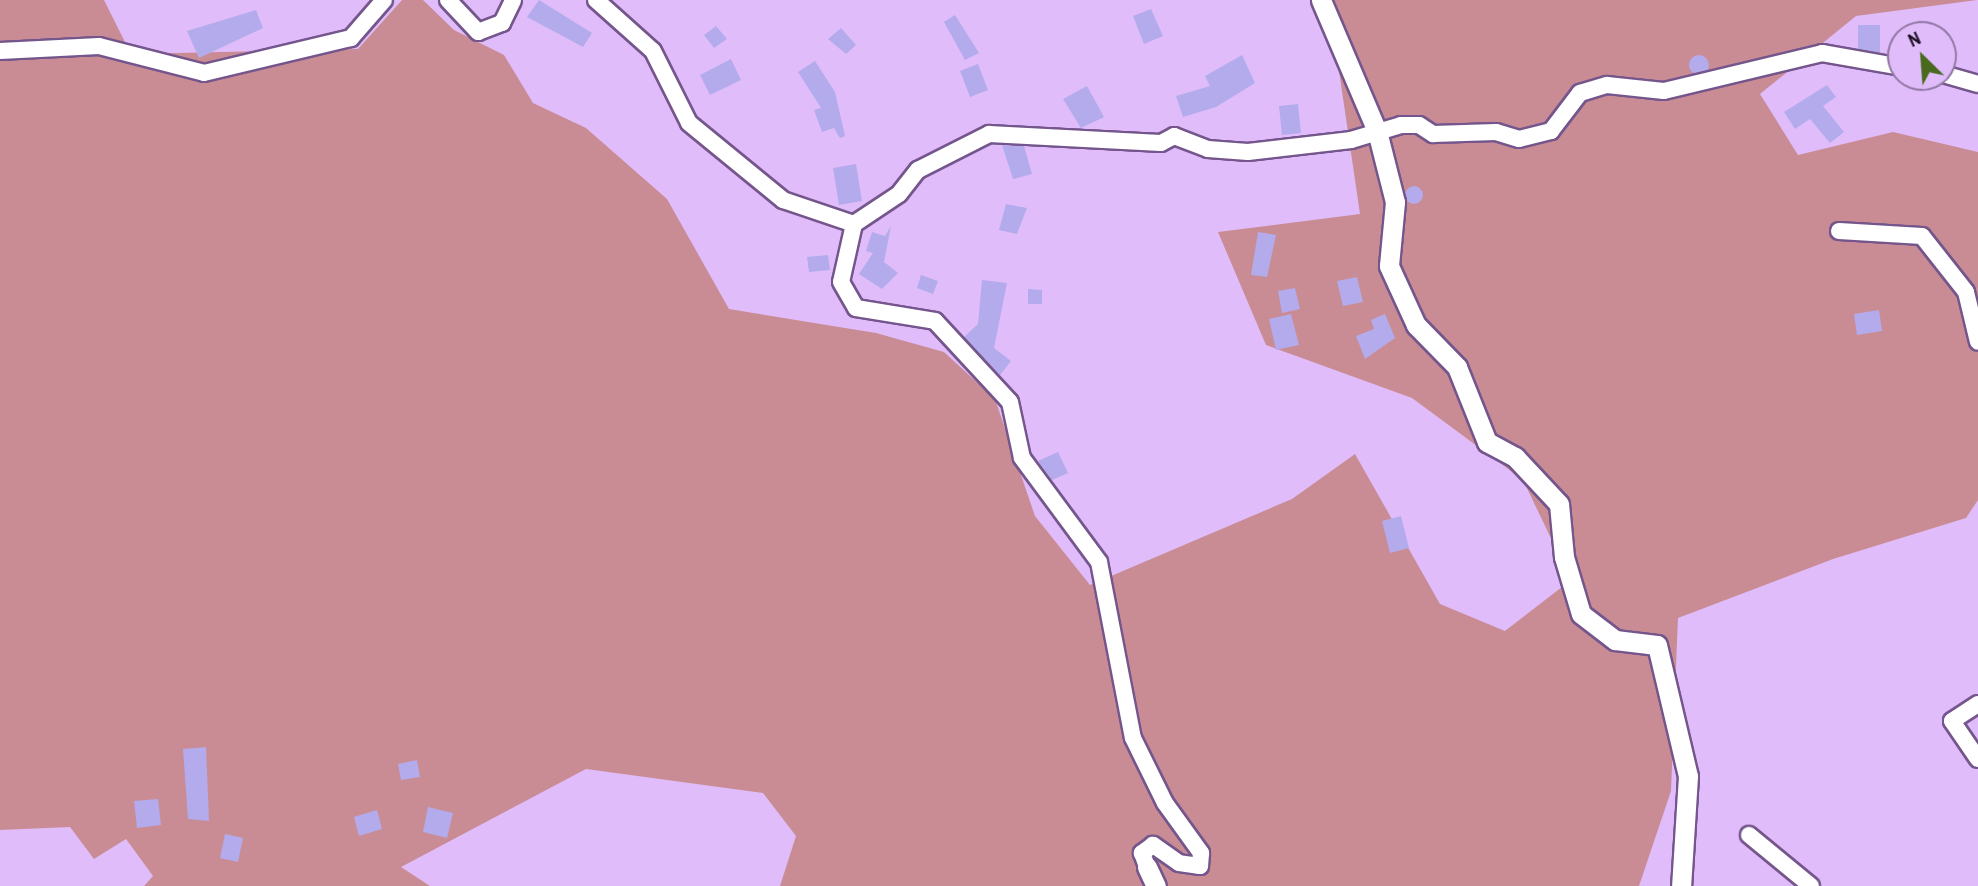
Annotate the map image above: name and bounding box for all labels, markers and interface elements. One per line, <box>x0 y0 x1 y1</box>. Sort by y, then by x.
north arrow <box>1887 21 1957 91</box>
text: N <box>1903 25 1925 53</box>

